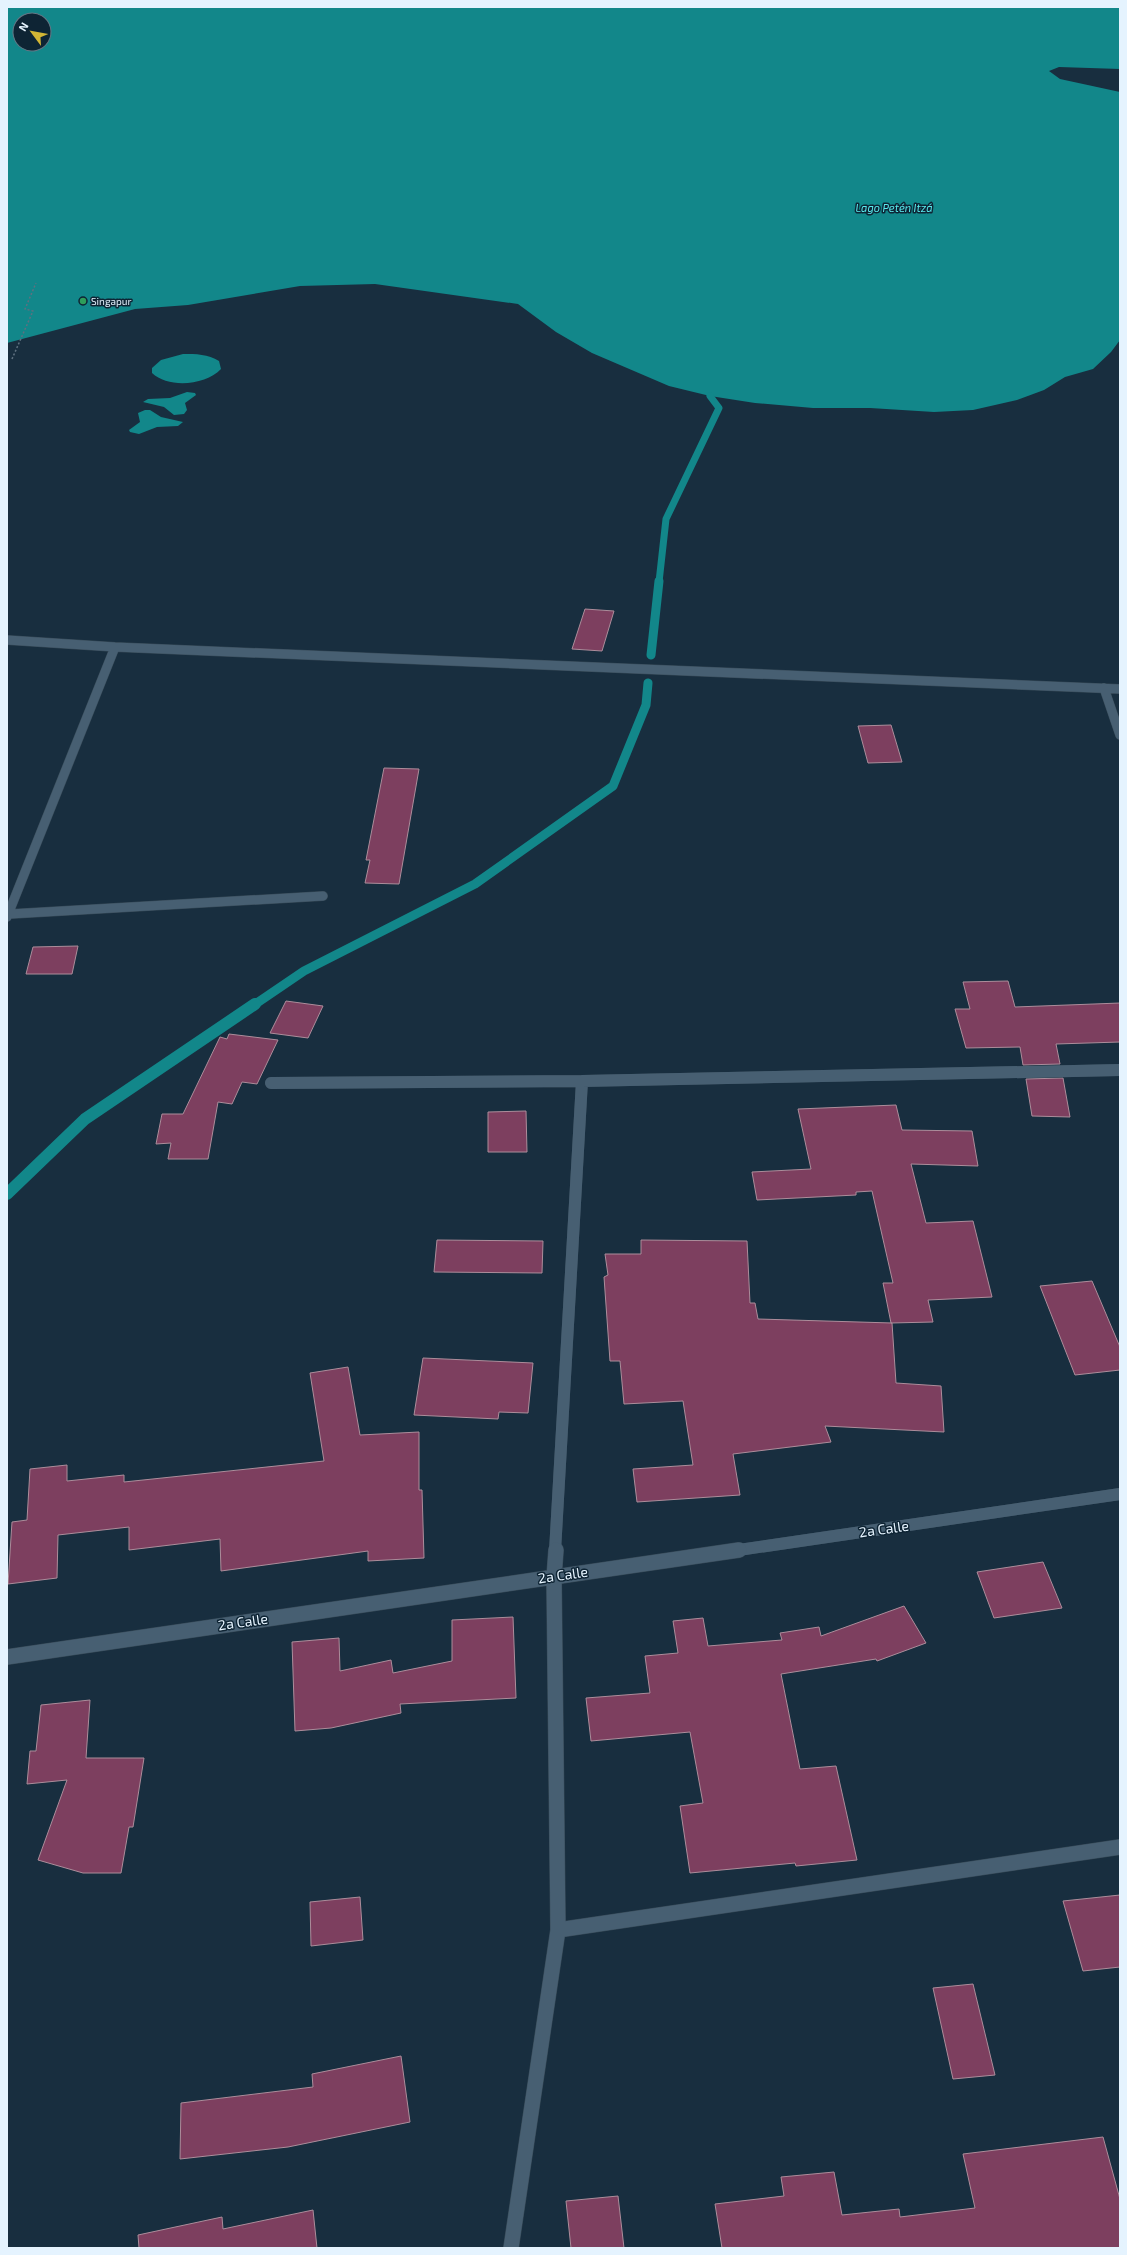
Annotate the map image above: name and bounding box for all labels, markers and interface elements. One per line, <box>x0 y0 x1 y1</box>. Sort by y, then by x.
north arrow <box>12 12 52 52</box>
text: N <box>15 20 31 33</box>
water label: Lago Petén Itzá <box>856 201 932 214</box>
place label: Singapur <box>91 295 131 307</box>
marker: Singapur <box>78 296 88 306</box>
street label: 2a Calle <box>858 1517 910 1540</box>
street label: 2a Calle <box>537 1563 589 1586</box>
street label: 2a Calle <box>217 1610 269 1633</box>

